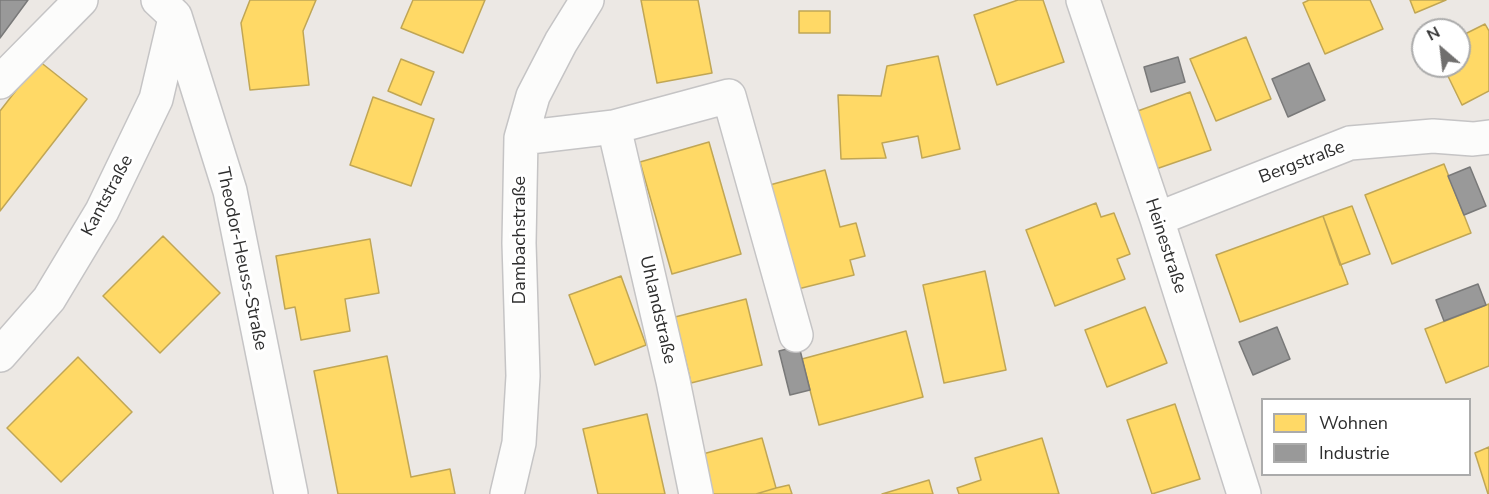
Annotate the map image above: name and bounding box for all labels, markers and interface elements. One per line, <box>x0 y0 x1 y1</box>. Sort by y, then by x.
north arrow <box>1411 18 1471 78</box>
text: N <box>1423 21 1444 46</box>
street label: Bergstraße <box>1256 137 1348 189</box>
street label: Kantstraße <box>78 152 138 240</box>
street label: Theodor-Heuss-Straße <box>211 165 271 353</box>
street label: Dambachstraße <box>510 176 532 304</box>
street label: Heinestraße <box>1139 196 1191 296</box>
street label: Uhlandstraße <box>634 254 680 366</box>
legend <box>1261 398 1471 476</box>
text: Wohnen <box>1319 411 1388 435</box>
text: Industrie <box>1319 441 1390 465</box>

